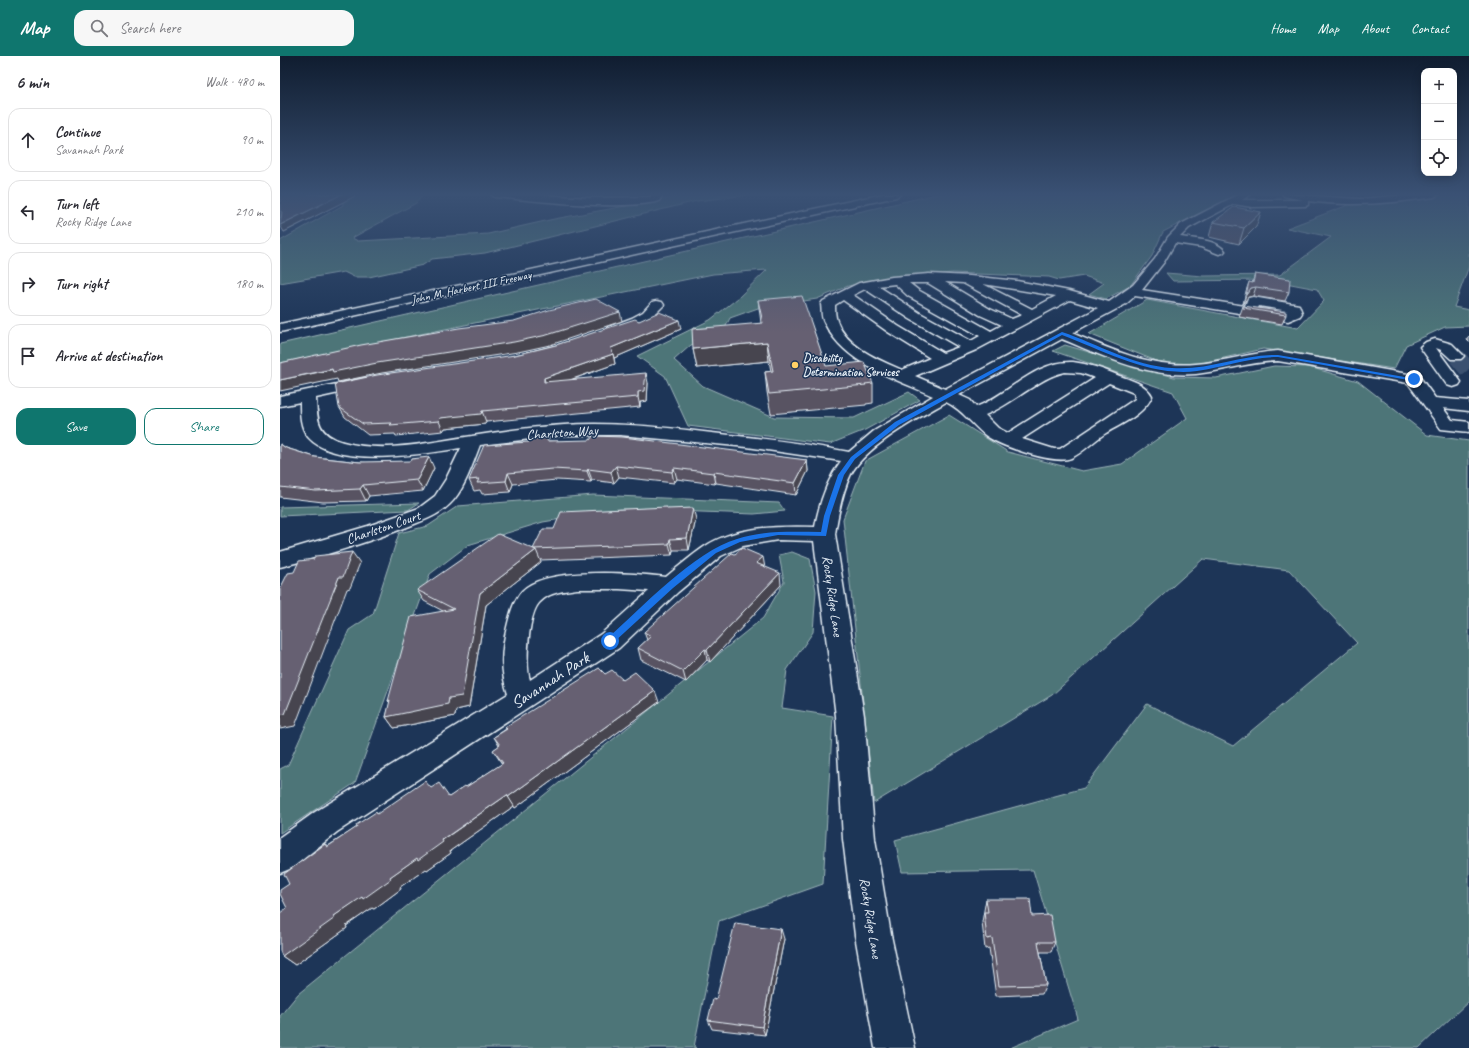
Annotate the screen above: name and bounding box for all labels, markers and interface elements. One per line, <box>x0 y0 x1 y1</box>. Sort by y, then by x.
search box <box>74 10 354 46</box>
text: Map <box>20 16 50 40</box>
icon: search <box>88 17 110 39</box>
text: Search here <box>120 19 181 38</box>
text: Home <box>1270 20 1296 37</box>
text: Map <box>1318 20 1339 37</box>
text: About <box>1361 20 1389 37</box>
text: Contact <box>1411 20 1449 37</box>
map controls <box>1421 68 1457 176</box>
button: + <box>1421 68 1457 104</box>
text: 6 min <box>16 72 49 93</box>
text: Walk · 480 m <box>205 74 264 90</box>
button: − <box>1421 104 1457 140</box>
text: Continue <box>55 123 100 142</box>
icon: ahead <box>17 129 39 151</box>
text: 90 m <box>241 132 263 148</box>
button: locate <box>1421 140 1457 176</box>
text: Savannah Park <box>55 142 123 158</box>
text: Turn left <box>55 195 98 214</box>
icon: left <box>17 201 39 223</box>
text: 210 m <box>235 204 263 220</box>
text: Rocky Ridge Lane <box>55 214 131 230</box>
street label: John M. Harbert III Freeway <box>408 266 533 308</box>
icon: right <box>17 273 39 295</box>
text: Turn right <box>55 275 108 294</box>
text: 180 m <box>235 276 263 292</box>
icon: arrive <box>17 345 39 367</box>
text: Arrive at destination <box>55 347 162 366</box>
place label: Disability Determination Services <box>803 350 901 380</box>
marker: Disability Determination Services <box>790 360 800 370</box>
route end <box>1405 370 1423 388</box>
button: Save <box>16 408 136 445</box>
button: Share <box>144 408 264 445</box>
street label: Charlston Way <box>526 421 599 443</box>
street label: Charlston Court <box>344 506 424 548</box>
street label: Rocky Ridge Lane <box>818 555 847 639</box>
route start <box>601 632 619 650</box>
street label: Savannah Park <box>507 646 595 713</box>
street label: Rocky Ridge Lane <box>856 877 886 961</box>

